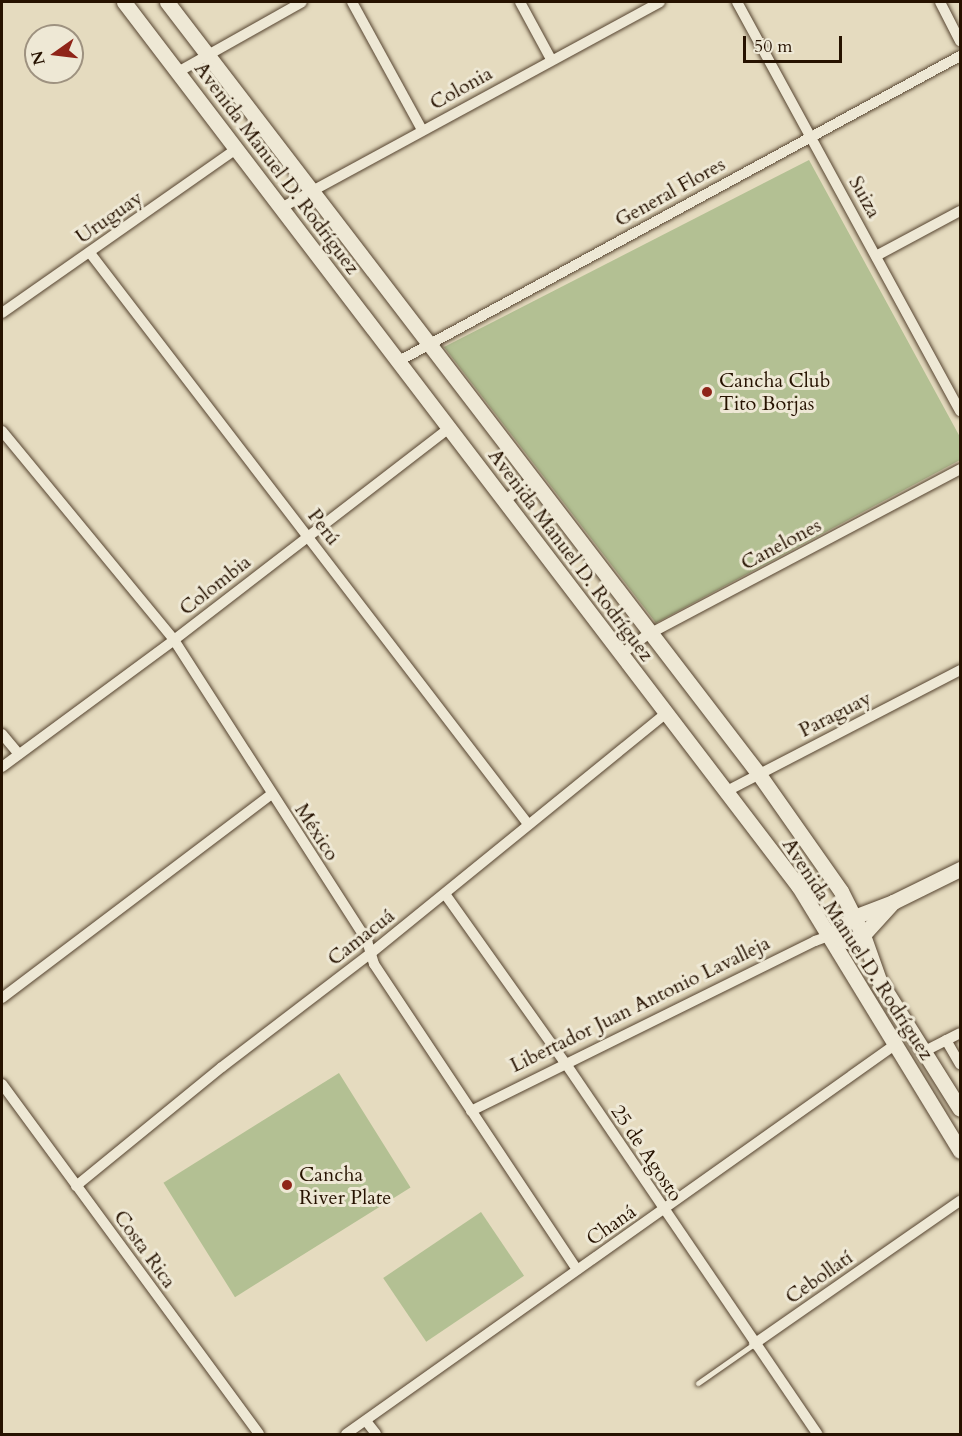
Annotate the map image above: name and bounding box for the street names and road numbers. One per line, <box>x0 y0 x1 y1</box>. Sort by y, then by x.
street label: Avenida Manuel D. Rodríguez <box>189 57 365 279</box>
street label: Colonia <box>426 61 496 115</box>
street label: General Flores <box>611 152 729 232</box>
street label: Suiza <box>844 172 886 222</box>
street label: Uruguay <box>71 185 147 249</box>
street label: Avenida Manuel D. Rodríguez <box>483 444 659 666</box>
street label: Perú <box>303 504 345 550</box>
street label: Canelones <box>737 513 825 575</box>
street label: Colombia <box>175 550 255 620</box>
street label: Paraguay <box>795 686 875 742</box>
street label: México <box>290 799 344 865</box>
street label: Avenida Manuel D. Rodríguez <box>777 834 939 1064</box>
street label: Camacuá <box>323 903 399 971</box>
street label: Libertador Juan Antonio Lavalleja <box>506 931 774 1077</box>
street label: 25 de Agosto <box>606 1100 688 1206</box>
street label: Chaná <box>582 1199 640 1251</box>
street label: Costa Rica <box>109 1205 181 1293</box>
street label: Cebollatí <box>781 1245 857 1309</box>

